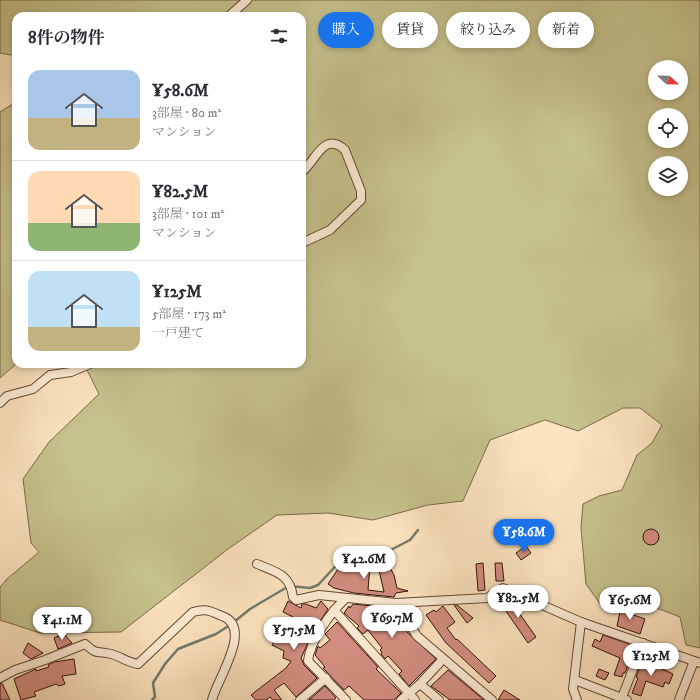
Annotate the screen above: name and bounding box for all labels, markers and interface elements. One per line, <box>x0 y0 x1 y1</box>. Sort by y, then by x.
chip: 購入 <box>318 12 374 48</box>
chip: 賃貸 <box>382 12 438 48</box>
chip: 絞り込み <box>446 12 530 48</box>
chip: 新着 <box>538 12 594 48</box>
icon: filters <box>268 25 290 47</box>
text: 8件の物件 <box>28 27 105 49</box>
north arrow <box>648 60 688 100</box>
map controls <box>648 60 688 196</box>
text: ¥58.6M <box>152 80 209 102</box>
icon: home <box>60 86 108 134</box>
text: 3部屋 · 80 m² <box>152 105 221 121</box>
button: locate <box>648 108 688 148</box>
text: マンション <box>152 124 216 140</box>
button: layers <box>648 156 688 196</box>
text: ¥82.5M <box>152 181 208 203</box>
icon: home <box>60 187 108 235</box>
text: 3部屋 · 101 m² <box>152 206 224 222</box>
text: マンション <box>152 225 216 241</box>
text: ¥125M <box>152 281 202 303</box>
icon: home <box>60 287 108 335</box>
text: 5部屋 · 173 m² <box>152 306 226 322</box>
text: 一戸建て <box>152 325 204 341</box>
pin: ¥58.6M <box>491 519 557 553</box>
text: ¥58.6M <box>502 524 546 540</box>
pin: ¥42.6M <box>331 546 397 580</box>
text: ¥42.6M <box>342 551 386 567</box>
pin: ¥82.5M <box>485 585 551 619</box>
pin: ¥65.6M <box>597 587 663 621</box>
text: ¥82.5M <box>496 590 540 606</box>
text: ¥65.6M <box>608 592 652 608</box>
pin: ¥69.7M <box>359 605 425 639</box>
pin: ¥41.1M <box>29 607 95 641</box>
text: ¥69.7M <box>370 610 414 626</box>
text: ¥41.1M <box>42 612 82 628</box>
pin: ¥57.5M <box>261 617 327 651</box>
text: ¥57.5M <box>272 622 316 638</box>
pin: ¥125M <box>623 643 679 677</box>
text: ¥125M <box>632 648 670 664</box>

